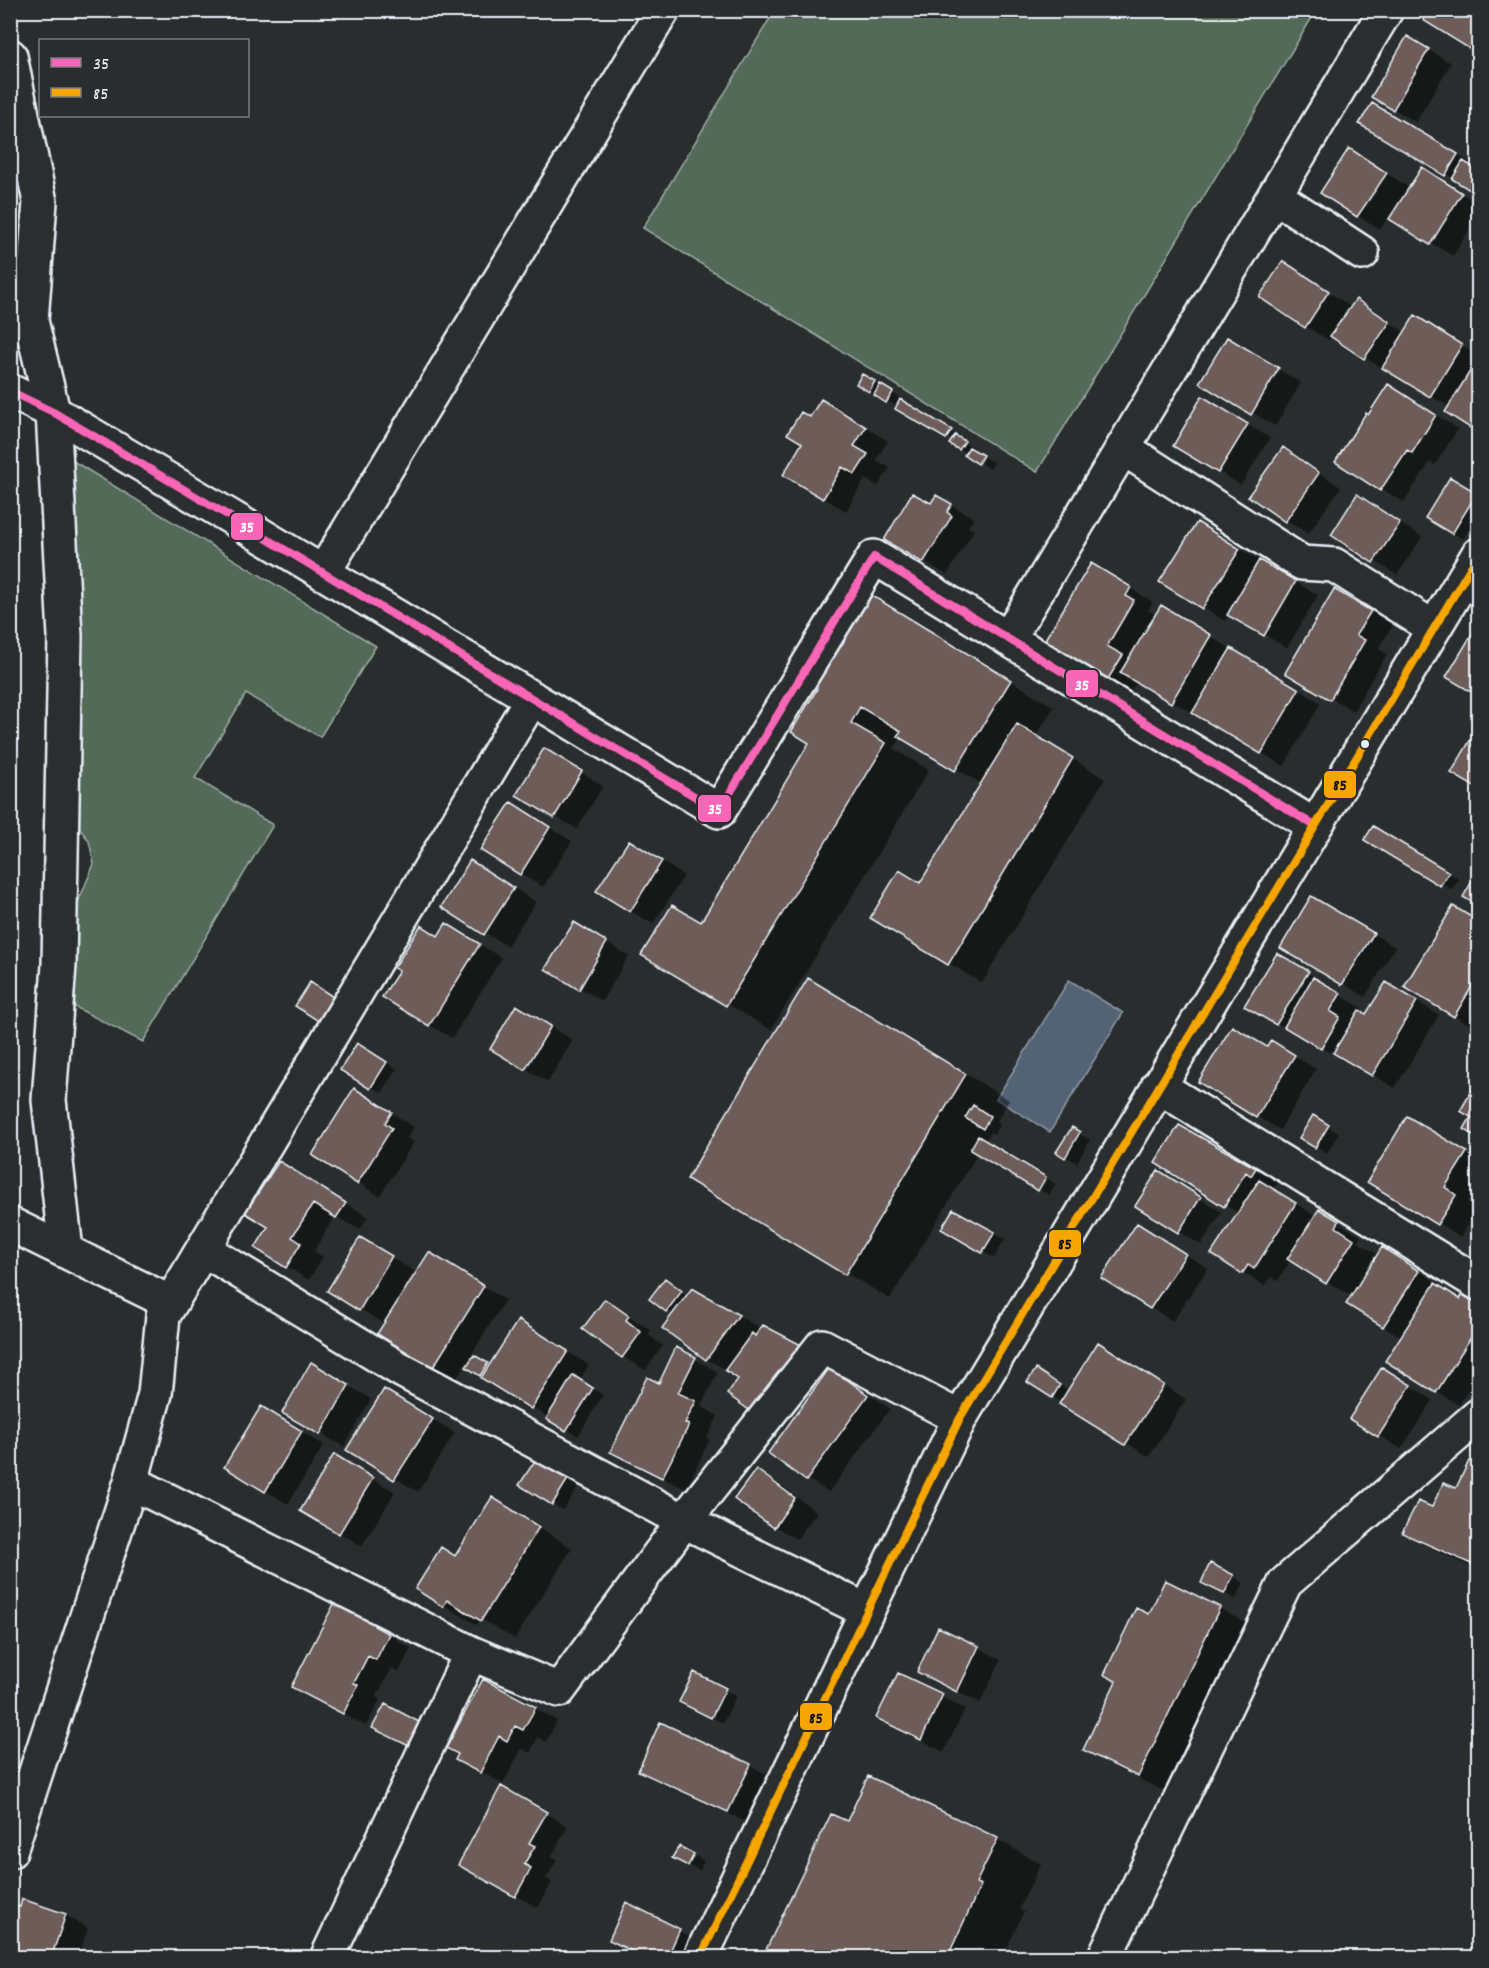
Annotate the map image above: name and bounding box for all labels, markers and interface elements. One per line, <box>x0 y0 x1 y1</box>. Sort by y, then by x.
legend <box>39 39 249 117</box>
text: 35 <box>93 53 109 78</box>
text: 85 <box>93 83 109 108</box>
line badge: 35 <box>230 512 264 541</box>
text: 35 <box>240 517 254 540</box>
line badge: 35 <box>1065 669 1099 698</box>
text: 35 <box>1075 675 1089 698</box>
unlabelled marker <box>1359 738 1371 750</box>
line badge: 85 <box>1323 770 1357 799</box>
text: 85 <box>1333 775 1347 798</box>
line badge: 35 <box>697 794 732 823</box>
text: 35 <box>708 799 722 822</box>
line badge: 85 <box>1048 1229 1082 1258</box>
text: 85 <box>1058 1234 1072 1257</box>
line badge: 85 <box>799 1702 833 1731</box>
text: 85 <box>809 1708 823 1731</box>

